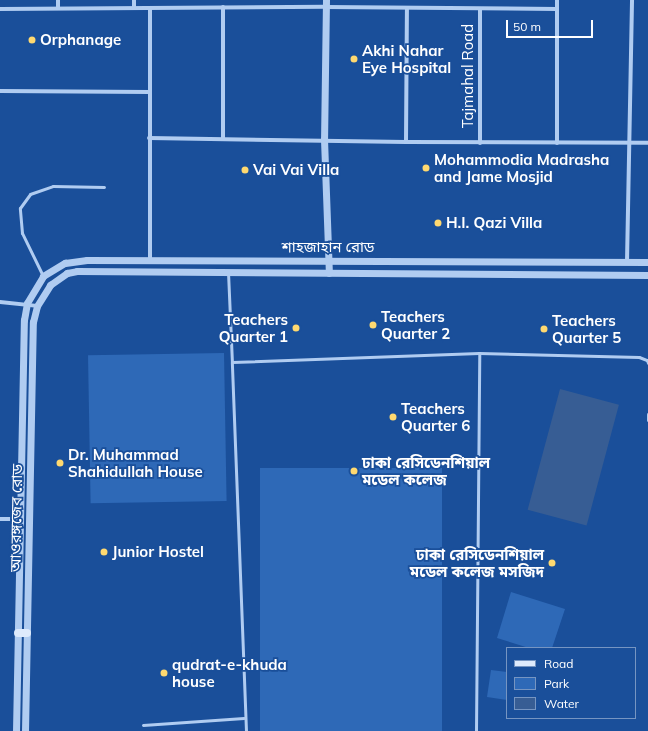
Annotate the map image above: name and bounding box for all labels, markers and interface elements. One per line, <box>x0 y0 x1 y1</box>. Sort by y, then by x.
scale bar <box>508 12 595 38</box>
text: 50 m <box>513 19 541 34</box>
street label: Tajmahal Road <box>459 24 477 128</box>
place label: Orphanage <box>40 31 121 49</box>
marker: Orphanage <box>27 35 37 45</box>
place label: Akhi Nahar Eye Hospital <box>362 41 451 76</box>
marker: Akhi Nahar Eye Hospital <box>349 54 359 64</box>
place label: Mohammodia Madrasha and Jame Mosjid <box>434 150 609 185</box>
place label: Vai Vai Villa <box>253 161 339 179</box>
marker: Mohammodia Madrasha and Jame Mosjid <box>421 163 431 173</box>
marker: Vai Vai Villa <box>240 165 250 175</box>
place label: H.I. Qazi Villa <box>446 214 542 232</box>
marker: H.I. Qazi Villa <box>433 218 443 228</box>
street label: শাহজাহান রোড <box>281 238 375 256</box>
place label: Teachers Quarter 2 <box>381 307 450 342</box>
place label: Teachers Quarter 1 <box>219 310 288 345</box>
place label: Teachers Quarter 5 <box>552 311 621 346</box>
marker: Teachers Quarter 2 <box>368 320 378 330</box>
marker: Teachers Quarter 1 <box>291 323 301 333</box>
marker: Teachers Quarter 5 <box>539 324 549 334</box>
place label: Teachers Quarter 6 <box>401 399 470 434</box>
marker: Teachers Quarter 6 <box>388 412 398 422</box>
place label: Dr. Muhammad Shahidullah House <box>68 445 203 480</box>
place label: ঢাকা রেসিডেনশিয়াল মডেল কলেজ <box>362 453 490 488</box>
marker: Dr. Muhammad Shahidullah House <box>55 458 65 468</box>
street label: আওরঙ্গজেব রোড <box>6 464 26 572</box>
marker: ঢাকা রেসিডেনশিয়াল মডেল কলেজ <box>349 466 359 476</box>
place label: Junior Hostel <box>112 543 204 561</box>
place label: ঢাকা রেসিডেনশিয়াল মডেল কলেজ মসজিদ <box>410 545 544 580</box>
marker: Junior Hostel <box>99 547 109 557</box>
marker: ঢাকা রেসিডেনশিয়াল মডেল কলেজ মসজিদ <box>547 558 557 568</box>
legend <box>506 647 636 719</box>
place label: qudrat-e-khuda house <box>172 655 287 690</box>
text: Road <box>544 656 573 671</box>
marker: qudrat-e-khuda house <box>159 668 169 678</box>
text: Park <box>544 676 569 691</box>
text: Water <box>544 696 579 711</box>

